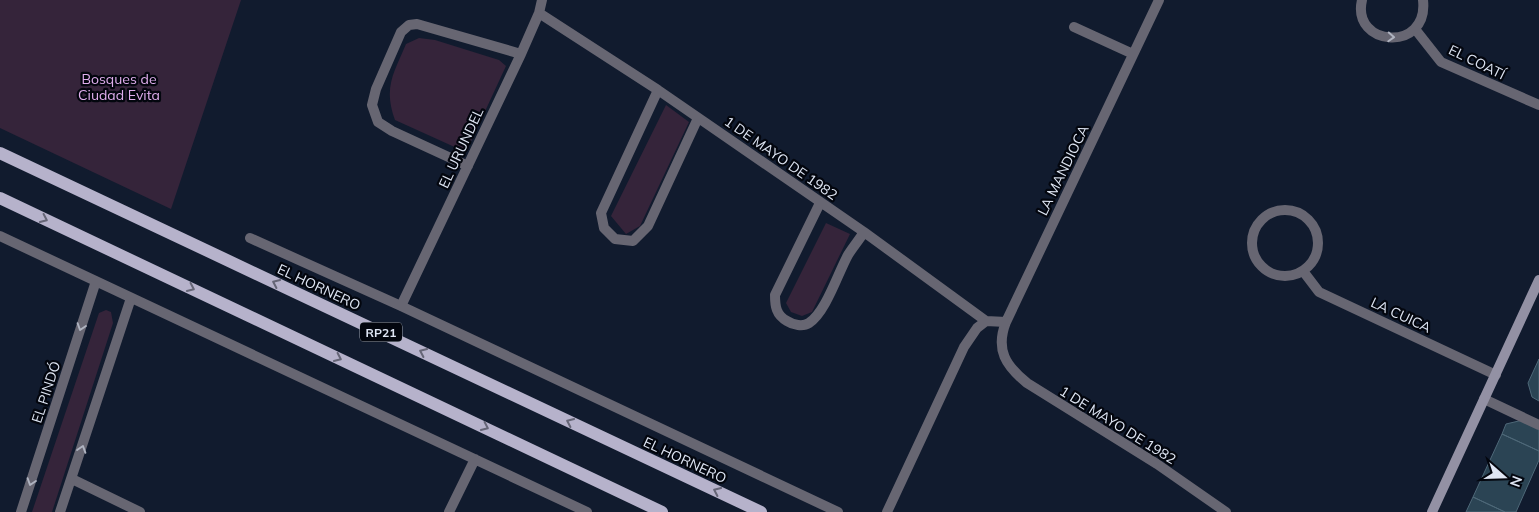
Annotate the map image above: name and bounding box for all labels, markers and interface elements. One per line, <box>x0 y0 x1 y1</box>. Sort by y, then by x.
one-way arrow <box>1387 32 1395 42</box>
street label: EL COATÍ <box>1446 41 1509 84</box>
park label: Bosques de Ciudad Evita <box>78 70 160 104</box>
street label: EL URUNDEL <box>435 105 488 191</box>
street label: 1 DE MAYO DE 1982 <box>721 112 841 204</box>
street label: LA MANDIOCA <box>1033 121 1093 218</box>
one-way arrow <box>39 212 48 223</box>
street label: EL HORNERO <box>274 260 364 314</box>
one-way arrow <box>272 279 281 289</box>
one-way arrow <box>186 282 195 292</box>
street label: LA CUICA <box>1368 293 1435 337</box>
road number: RP21 <box>360 322 402 342</box>
one-way arrow <box>77 323 87 331</box>
one-way arrow <box>419 348 428 358</box>
one-way arrow <box>333 351 342 362</box>
street label: EL PINDÓ <box>28 359 64 425</box>
street label: 1 DE MAYO DE 1982 <box>1056 382 1180 468</box>
one-way arrow <box>566 417 575 428</box>
one-way arrow <box>479 421 488 431</box>
street label: EL HORNERO <box>640 433 730 487</box>
one-way arrow <box>76 446 86 454</box>
north arrow <box>1479 452 1529 502</box>
text: N <box>1506 473 1526 489</box>
one-way arrow <box>27 477 37 486</box>
one-way arrow <box>713 487 722 497</box>

